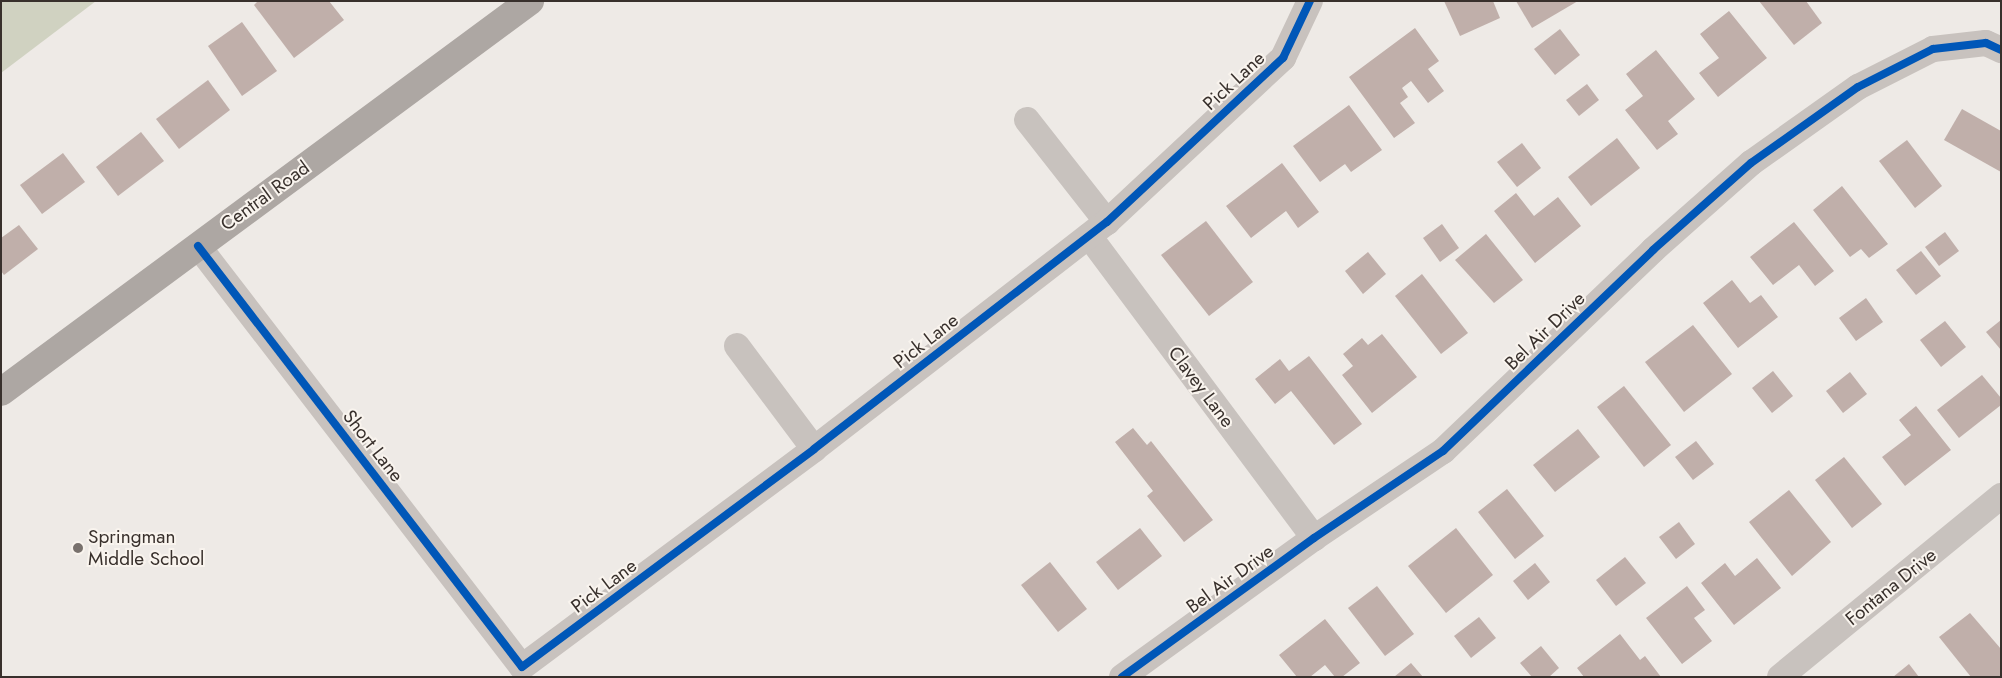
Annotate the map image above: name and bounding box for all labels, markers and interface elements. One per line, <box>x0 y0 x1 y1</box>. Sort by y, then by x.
street label: Pick Lane <box>1198 47 1270 115</box>
street label: Central Road <box>216 156 314 236</box>
street label: Bel Air Drive <box>1500 287 1590 375</box>
street label: Pick Lane <box>889 309 963 373</box>
street label: Clavey Lane <box>1163 342 1239 432</box>
street label: Short Lane <box>338 405 408 487</box>
place label: Springman Middle School <box>88 526 204 570</box>
street label: Bel Air Drive <box>1182 540 1278 618</box>
marker: Springman Middle School <box>72 542 84 554</box>
street label: Fontana Drive <box>1841 544 1941 630</box>
street label: Pick Lane <box>567 554 641 618</box>

